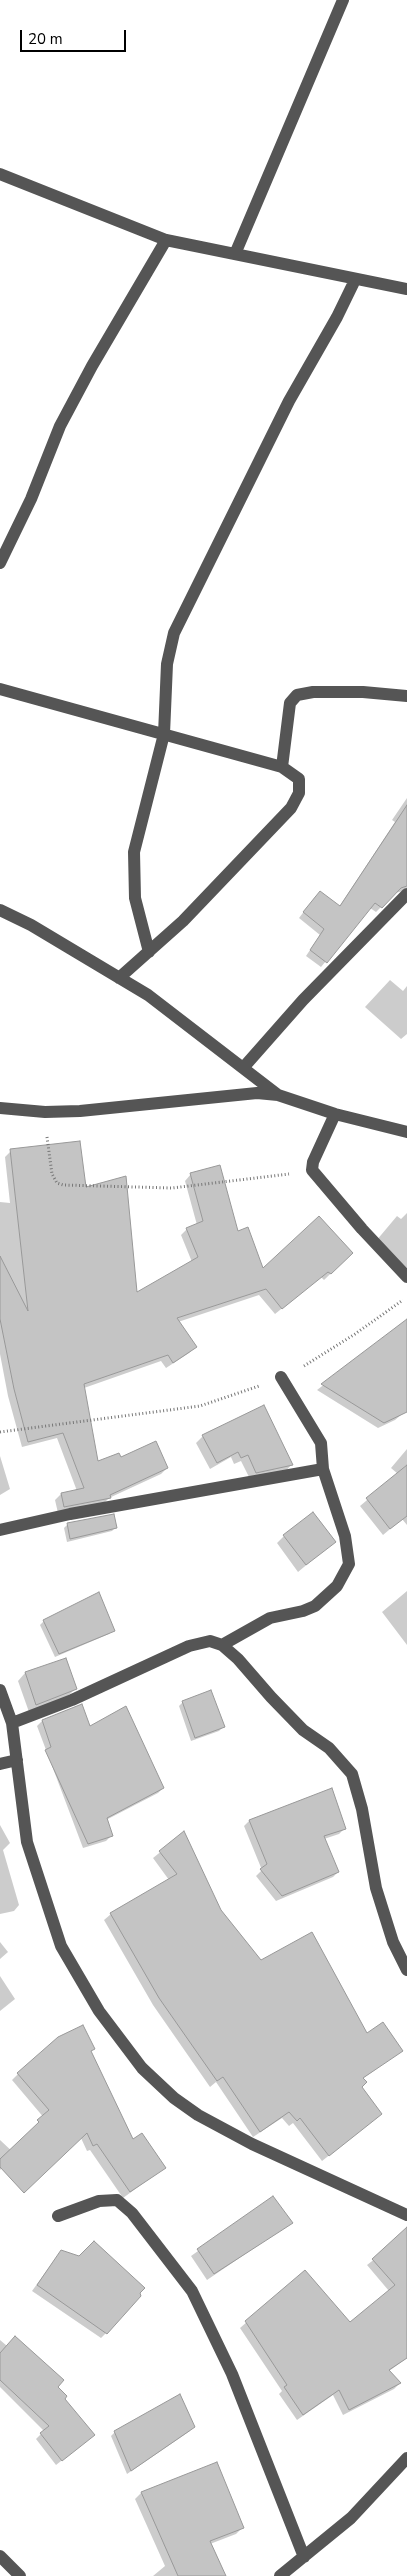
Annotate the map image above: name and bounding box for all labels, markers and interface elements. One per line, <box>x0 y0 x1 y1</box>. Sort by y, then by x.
scale bar <box>22 20 129 52</box>
text: 20 m <box>28 29 63 49</box>

